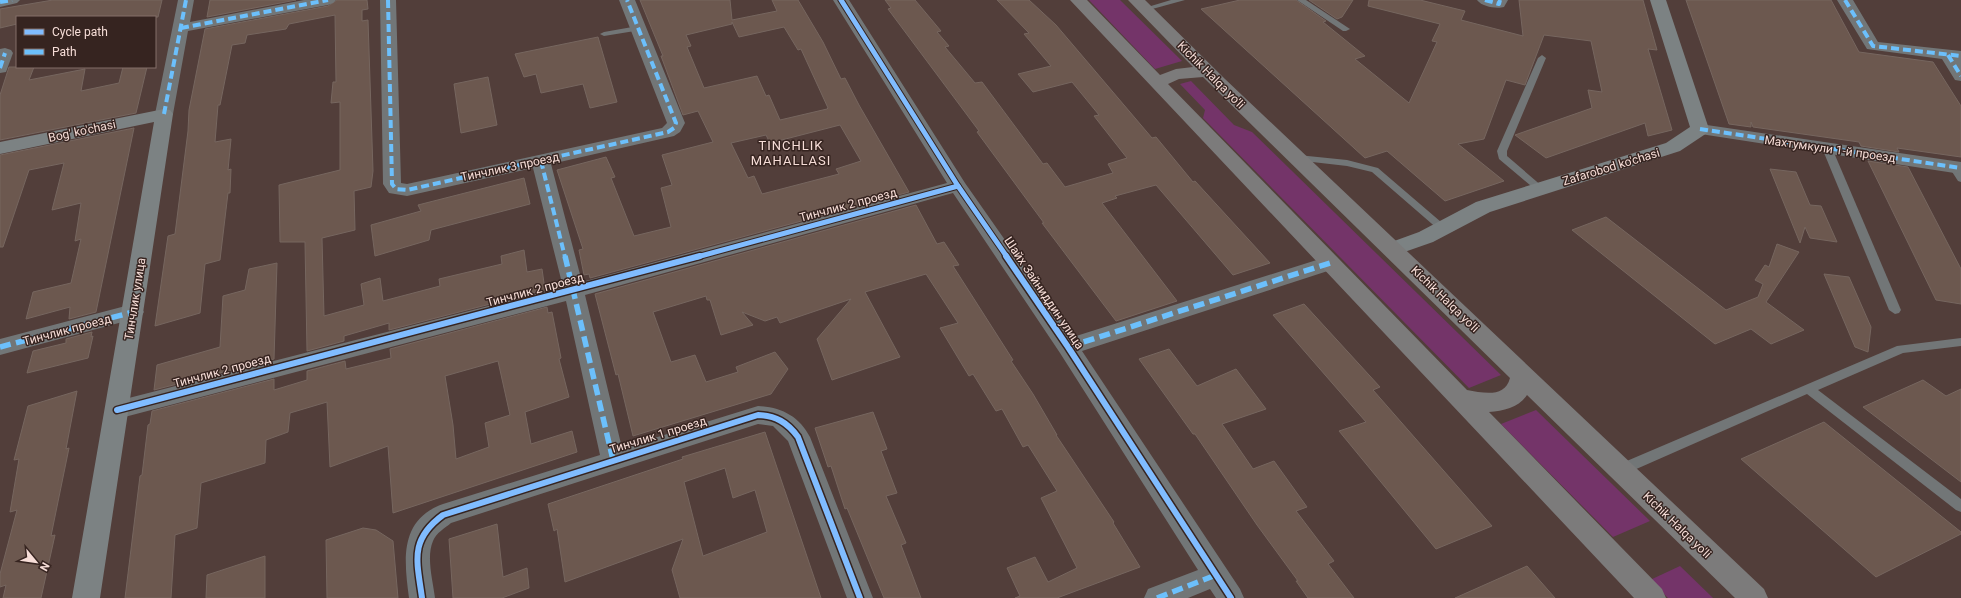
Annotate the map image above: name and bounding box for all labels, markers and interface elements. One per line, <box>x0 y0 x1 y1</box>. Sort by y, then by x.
legend <box>16 16 156 68</box>
text: Cycle path <box>52 25 108 39</box>
street label: Kichik Halqa yo'li <box>1175 39 1248 112</box>
text: Path <box>52 45 77 59</box>
street label: Bog' ko'chasi <box>47 117 117 145</box>
street label: Махтумкули 1-й проезд <box>1764 133 1896 165</box>
district label: TINCHLIK MAHALLASI <box>751 138 831 168</box>
street label: Zafarobod ko'chasi <box>1561 146 1661 188</box>
street label: Тинчлик 3 проезд <box>460 150 560 184</box>
street label: Тинчлик 2 проезд <box>798 185 898 225</box>
street label: Шайх Зайниддин улица <box>1001 234 1087 352</box>
street label: Тинчлик улица <box>122 257 148 341</box>
street label: Kichik Halqa yo'li <box>1408 263 1482 335</box>
street label: Тинчлик 2 проезд <box>485 270 585 310</box>
street label: Тинчлик проезд <box>22 312 112 348</box>
street label: Тинчлик 2 проезд <box>172 351 272 391</box>
street label: Тинчлик 1 проезд <box>608 414 708 456</box>
street label: Kichik Halqa yo'li <box>1640 489 1714 561</box>
north arrow <box>16 542 56 582</box>
text: N <box>37 560 52 573</box>

